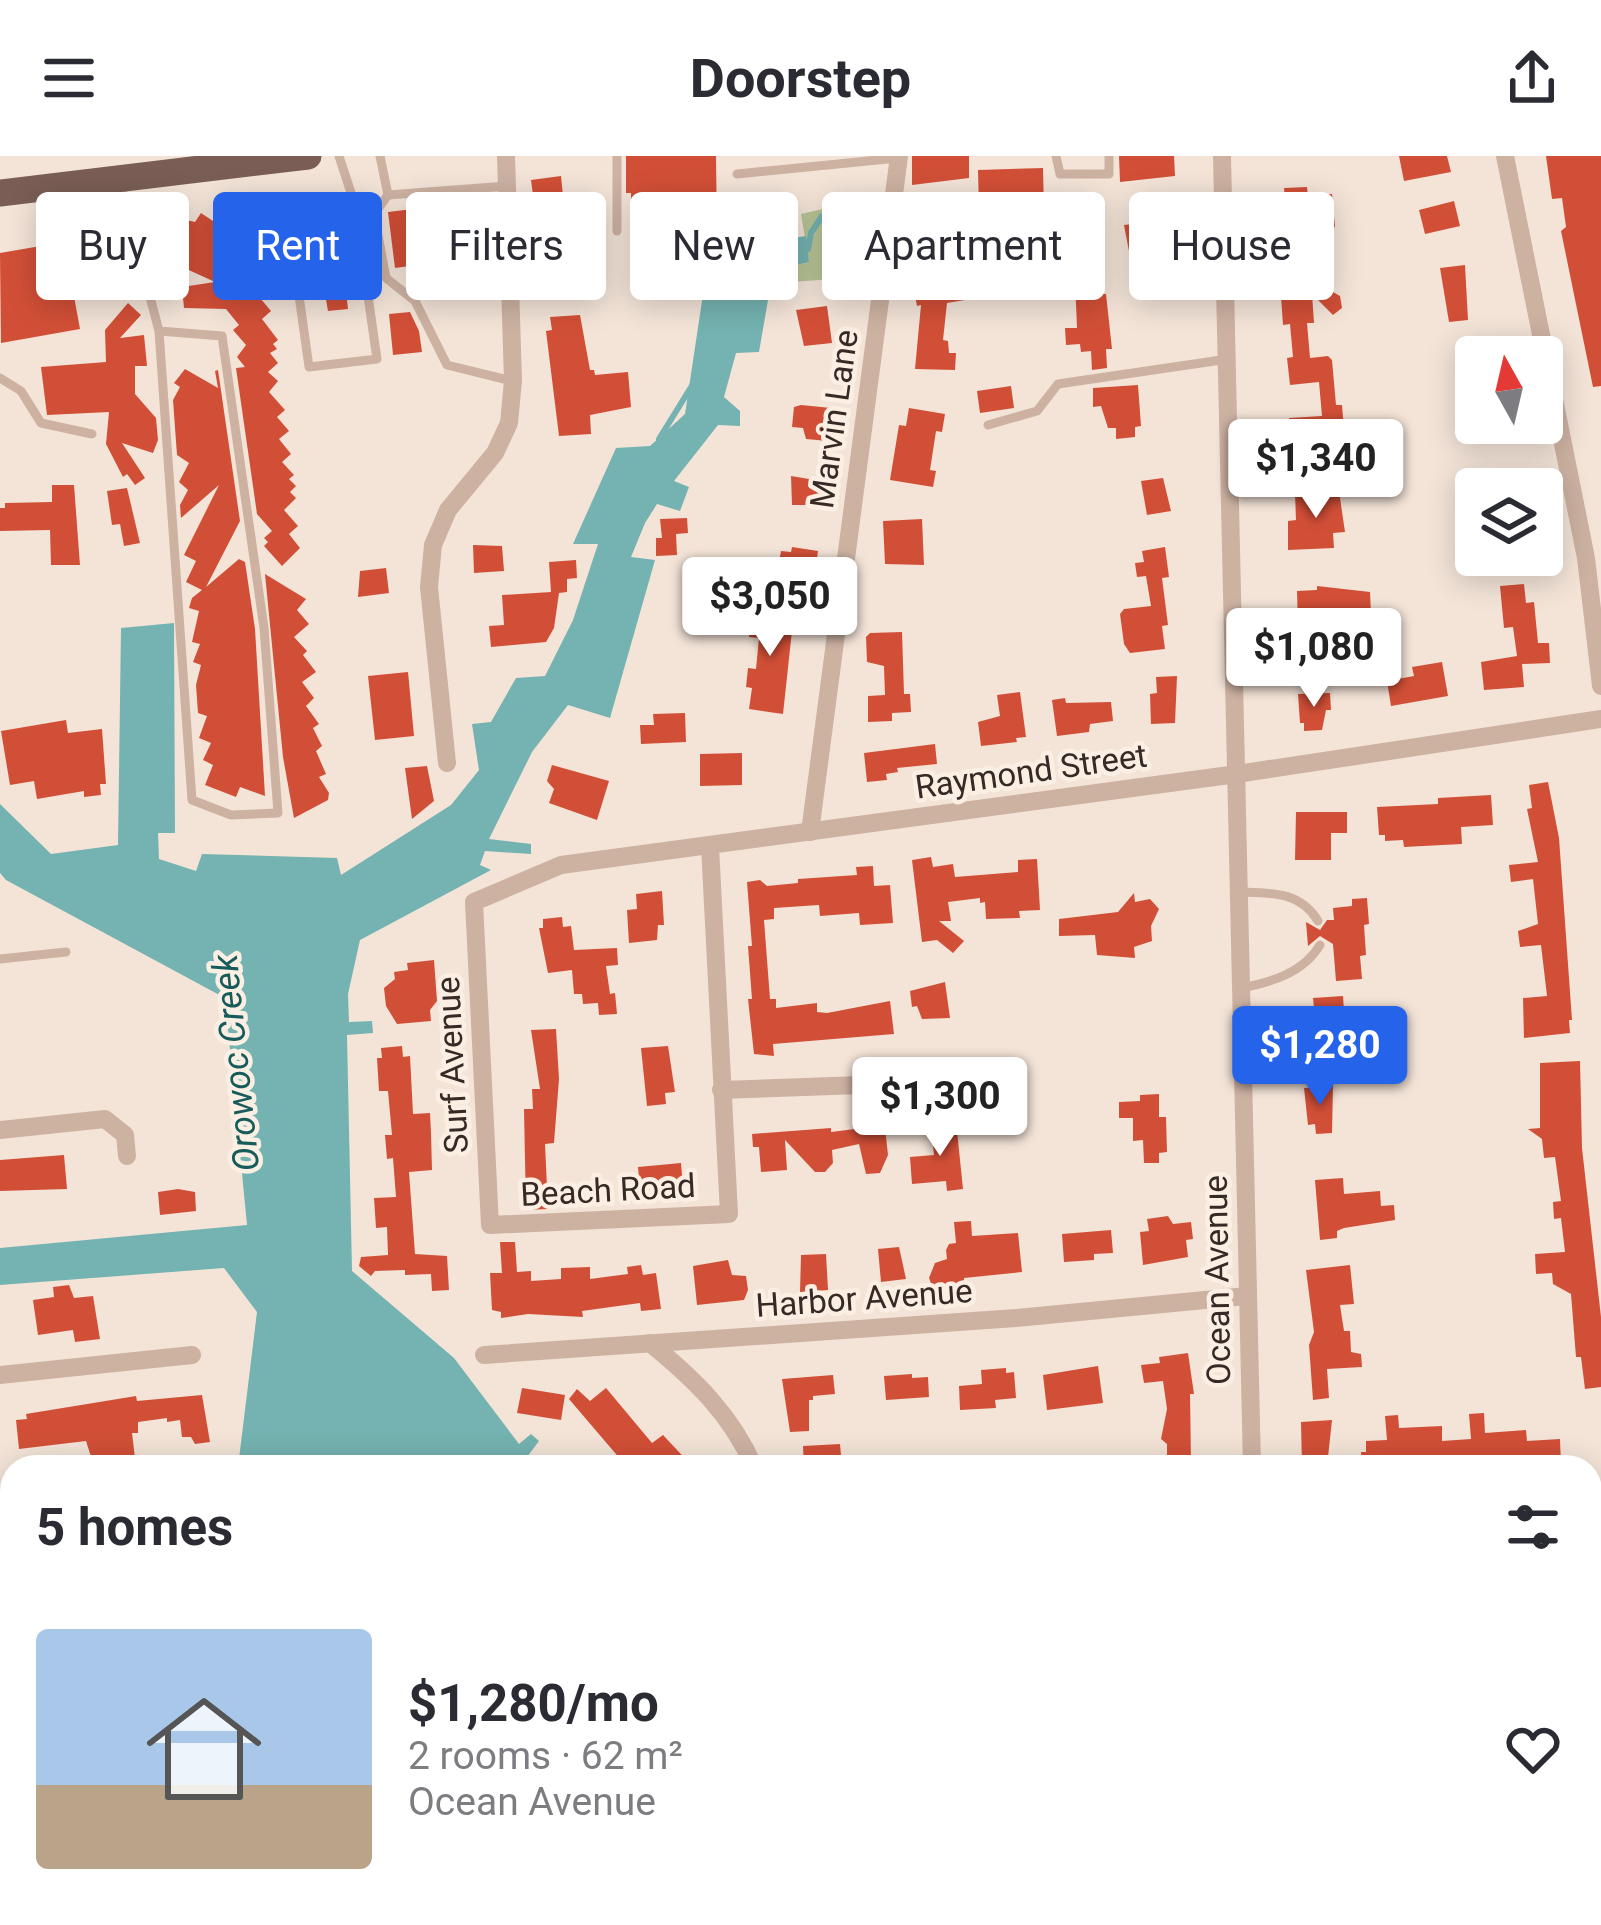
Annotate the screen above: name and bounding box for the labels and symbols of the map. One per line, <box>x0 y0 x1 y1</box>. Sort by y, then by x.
street label: Marvin Lane <box>802 327 866 511</box>
north arrow <box>1455 336 1563 444</box>
pin: $1,340 <box>1218 419 1414 521</box>
pin: $3,050 <box>672 557 868 659</box>
pin: $1,080 <box>1216 608 1412 710</box>
street label: Raymond Street <box>913 735 1149 807</box>
water label: Orowoc Creek <box>204 951 268 1173</box>
street label: Surf Avenue <box>428 976 476 1154</box>
pin: $1,280 <box>1222 1006 1418 1108</box>
pin: $1,300 <box>842 1057 1038 1159</box>
street label: Beach Road <box>519 1166 697 1214</box>
street label: Ocean Avenue <box>1196 1175 1238 1385</box>
street label: Harbor Avenue <box>754 1271 974 1325</box>

